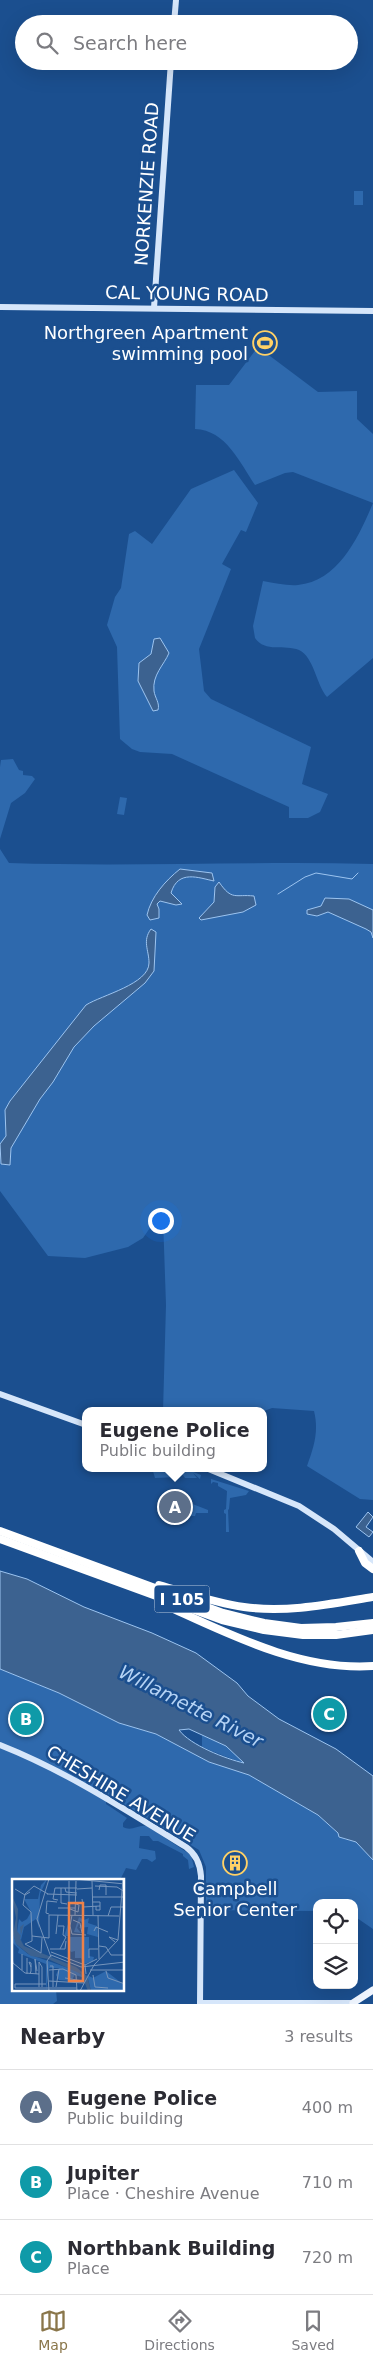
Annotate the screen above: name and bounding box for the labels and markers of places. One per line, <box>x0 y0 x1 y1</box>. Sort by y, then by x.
place label: Northgreen Apartment swimming pool <box>44 322 248 364</box>
sports icon: Northgreen Apartment swimming pool <box>252 330 278 356</box>
pin: A <box>159 1488 191 1526</box>
pin: C <box>313 1695 345 1733</box>
pin: B <box>10 1700 42 1738</box>
building icon: Campbell Senior Center <box>222 1850 248 1876</box>
place label: Campbell Senior Center <box>173 1878 297 1920</box>

